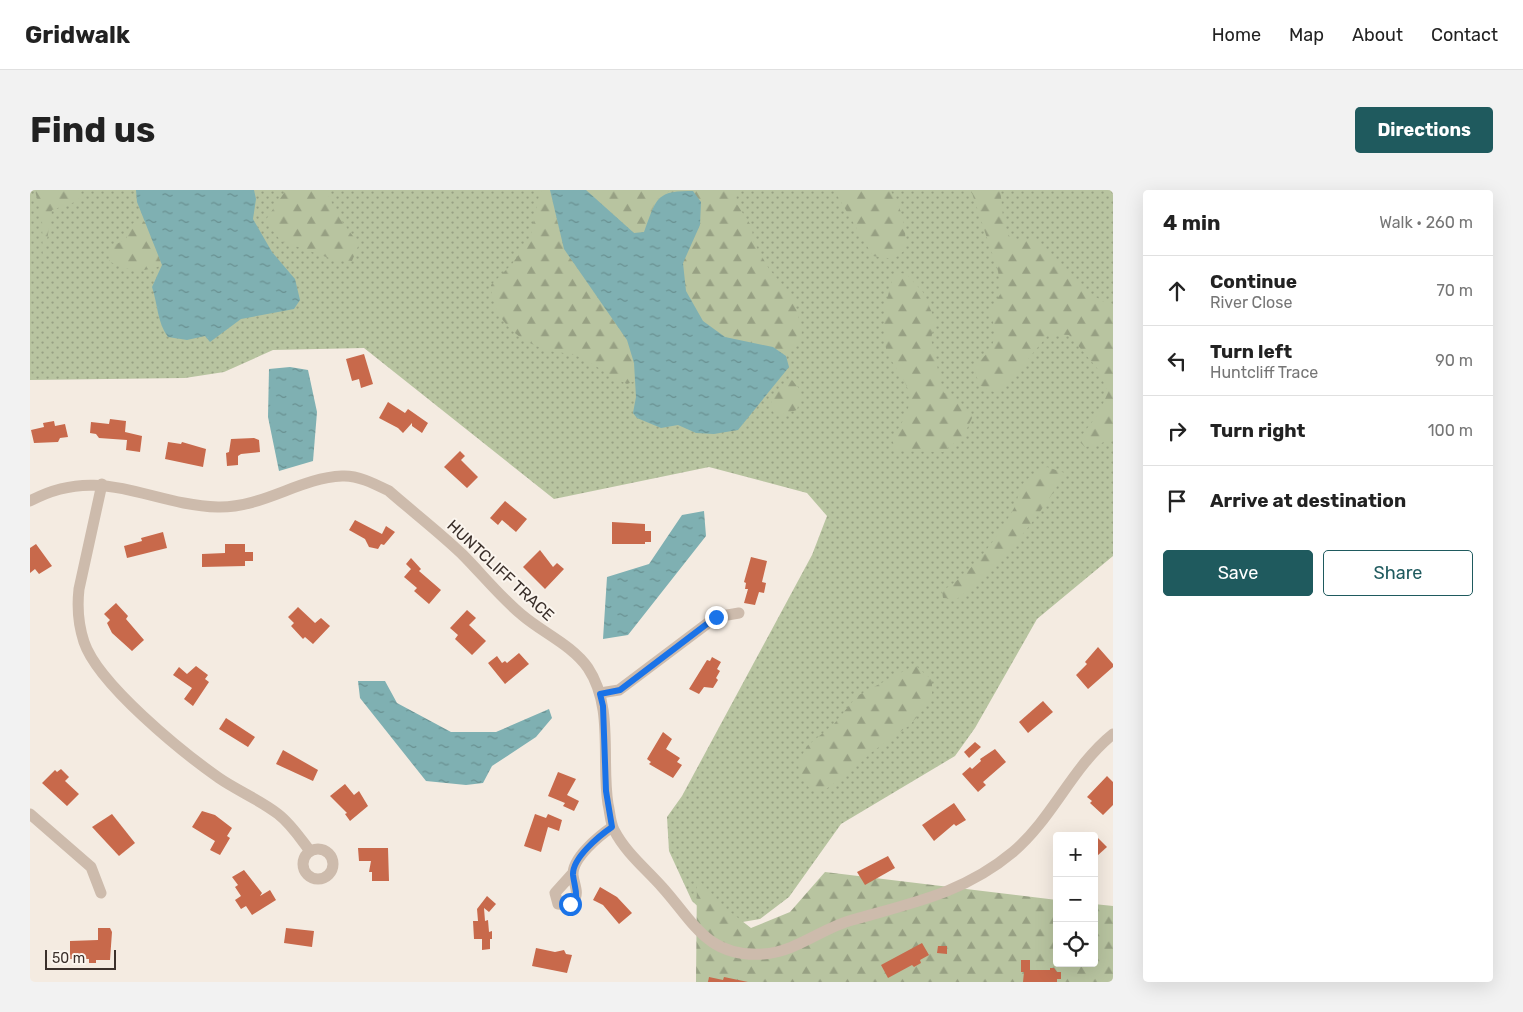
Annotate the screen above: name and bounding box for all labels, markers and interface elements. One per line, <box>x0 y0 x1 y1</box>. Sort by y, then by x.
text: Gridwalk <box>25 21 130 49</box>
text: Home <box>1212 24 1261 46</box>
text: Map <box>1289 24 1324 46</box>
text: About <box>1352 24 1403 46</box>
text: Contact <box>1431 24 1498 46</box>
button: Directions <box>1355 107 1493 153</box>
text: Find us <box>30 109 155 151</box>
text: 4 min <box>1163 210 1221 235</box>
text: Walk · 260 m <box>1379 213 1473 232</box>
text: Continue <box>1210 270 1297 293</box>
icon: ahead <box>1163 277 1191 305</box>
text: 70 m <box>1436 281 1473 300</box>
text: River Close <box>1210 293 1292 312</box>
text: Turn left <box>1210 340 1292 363</box>
icon: left <box>1163 347 1191 375</box>
text: 90 m <box>1435 351 1473 370</box>
text: Huntcliff Trace <box>1210 363 1318 382</box>
icon: right <box>1163 417 1191 445</box>
text: Turn right <box>1210 419 1305 442</box>
text: 100 m <box>1428 421 1473 440</box>
icon: arrive <box>1163 487 1191 515</box>
text: Arrive at destination <box>1210 489 1406 512</box>
street label: HUNTCLIFF TRACE <box>443 516 558 625</box>
button: Save <box>1163 550 1313 596</box>
button: Share <box>1323 550 1473 596</box>
route end <box>705 606 728 629</box>
map controls <box>1053 832 1098 967</box>
button: + <box>1053 832 1098 877</box>
button: − <box>1053 877 1098 922</box>
route start <box>559 893 582 916</box>
button: locate <box>1053 922 1098 967</box>
scale bar <box>45 947 116 970</box>
text: 50 m <box>52 950 85 967</box>

